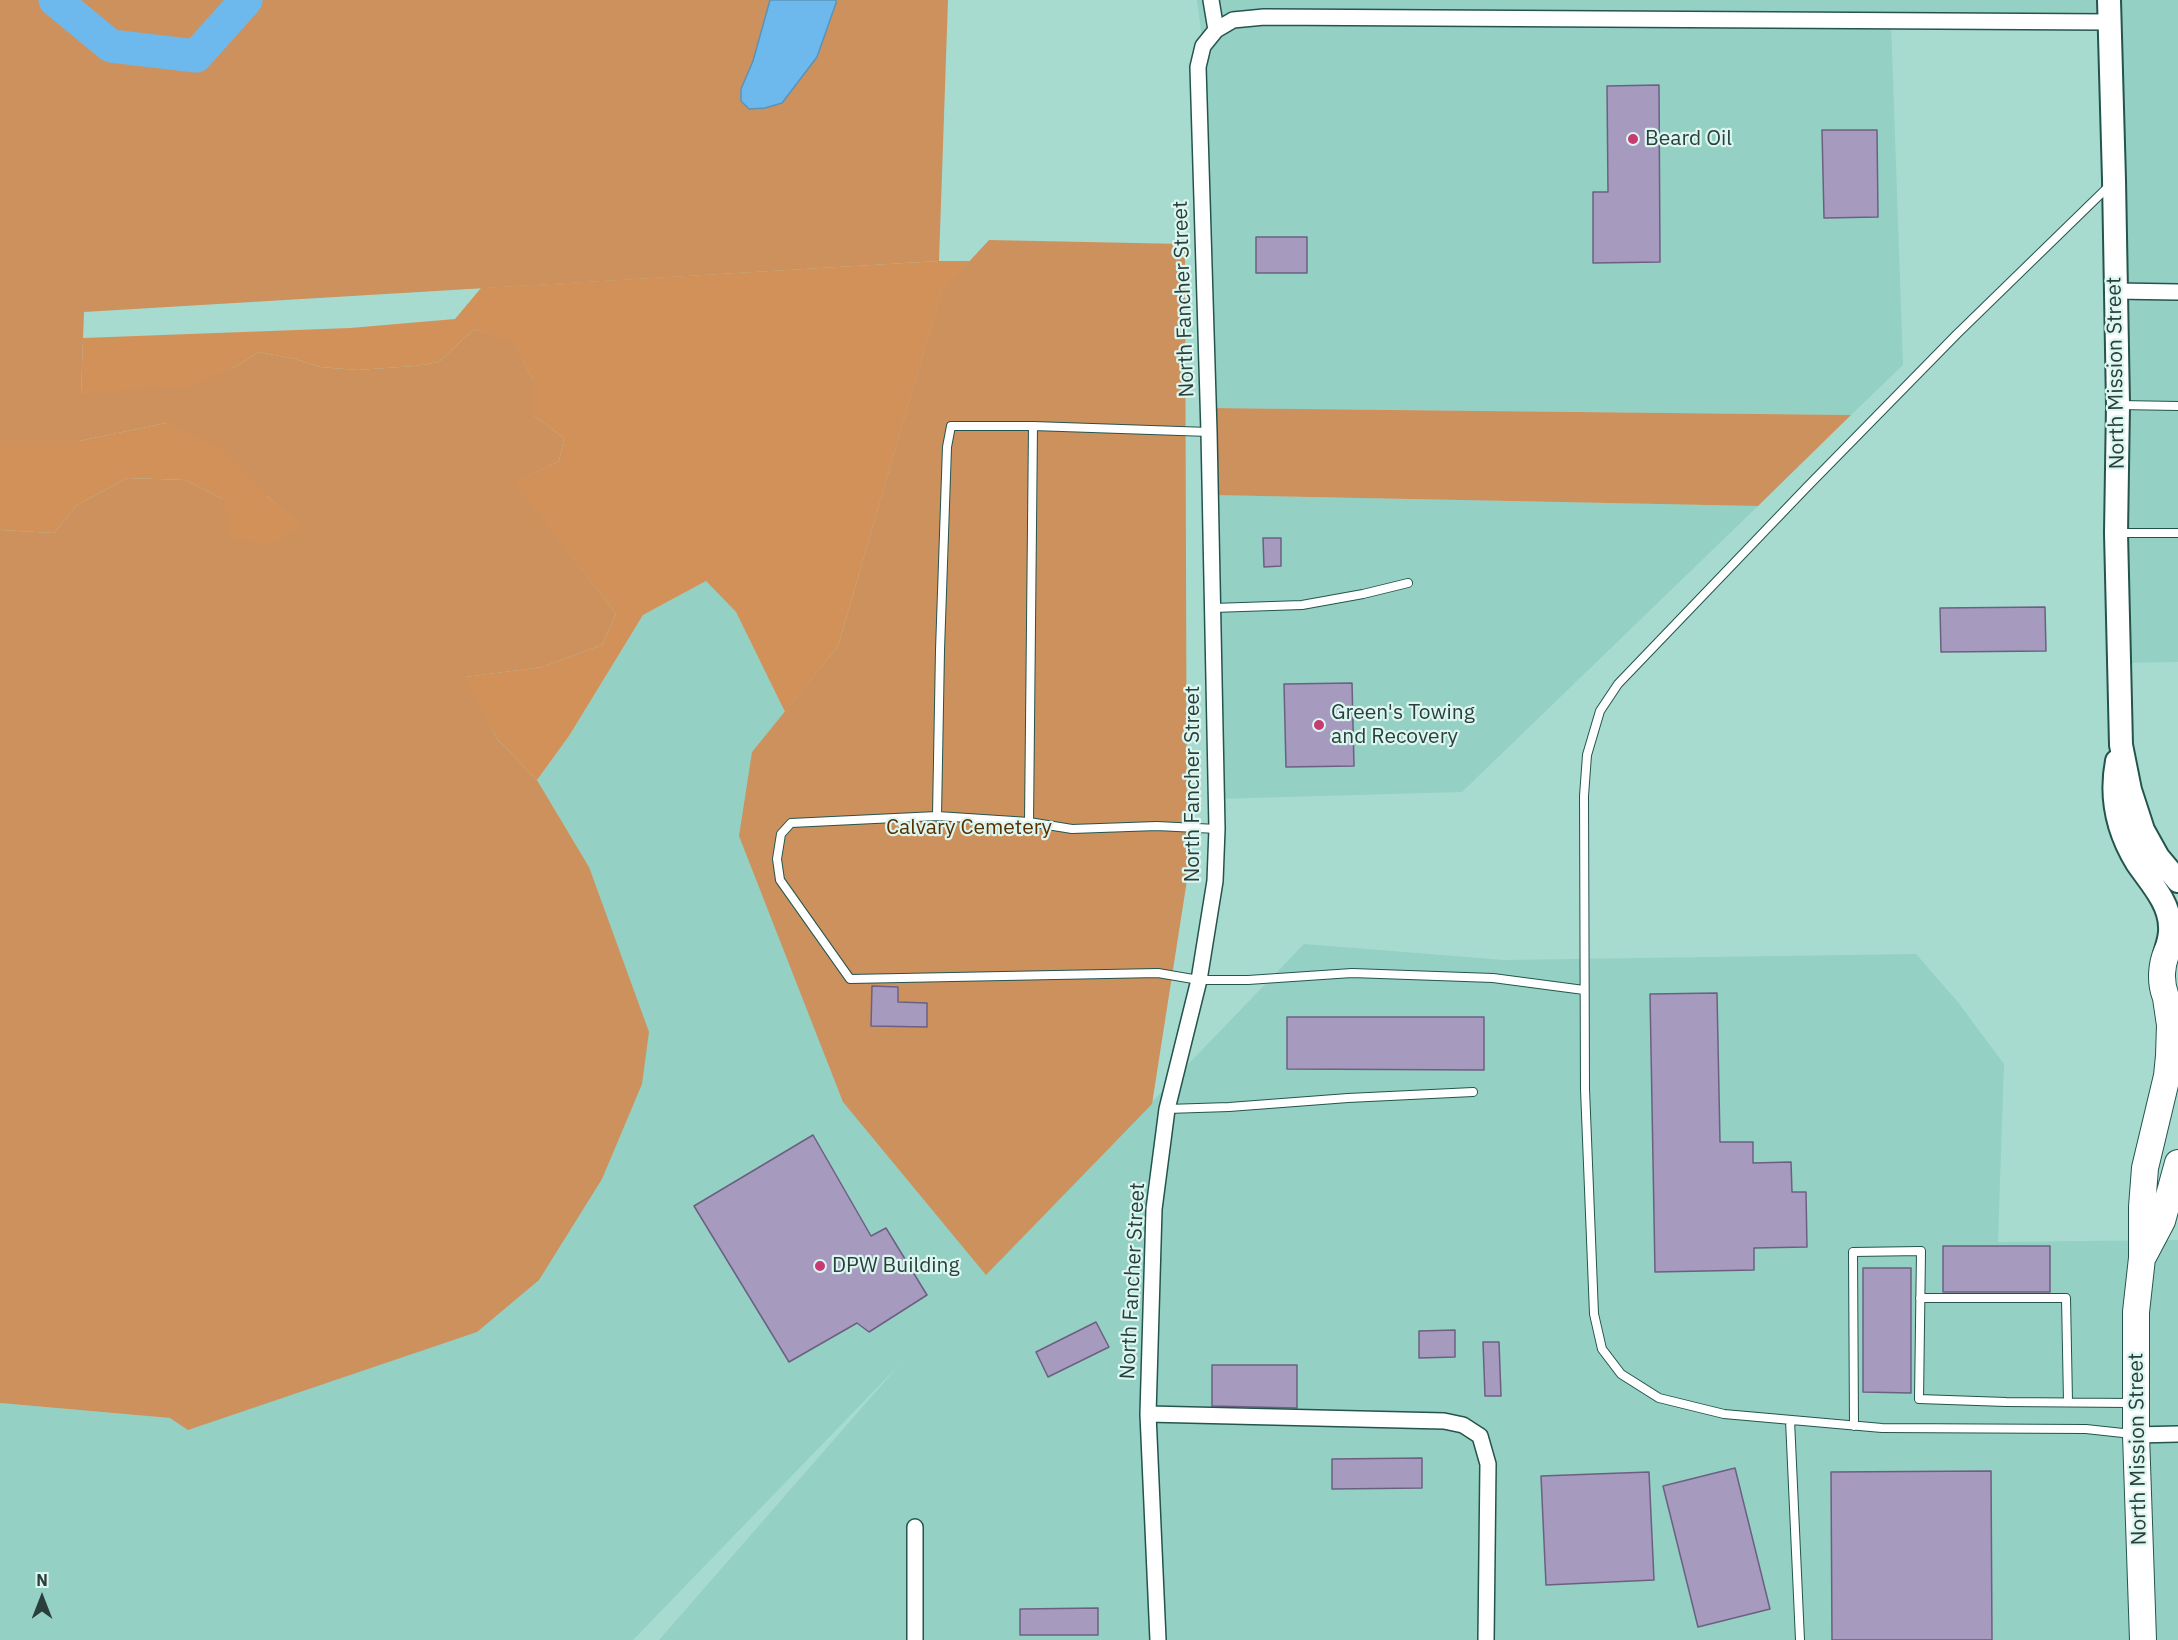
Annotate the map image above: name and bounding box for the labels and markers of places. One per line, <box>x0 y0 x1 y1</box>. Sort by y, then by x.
place label: Beard Oil <box>1645 126 1732 152</box>
marker: Beard Oil <box>1626 132 1640 146</box>
place label: Green's Towing and Recovery <box>1331 700 1475 750</box>
marker: Green's Towing and Recovery <box>1312 718 1326 732</box>
place label: DPW Building <box>832 1253 960 1279</box>
marker: DPW Building <box>813 1259 827 1273</box>

